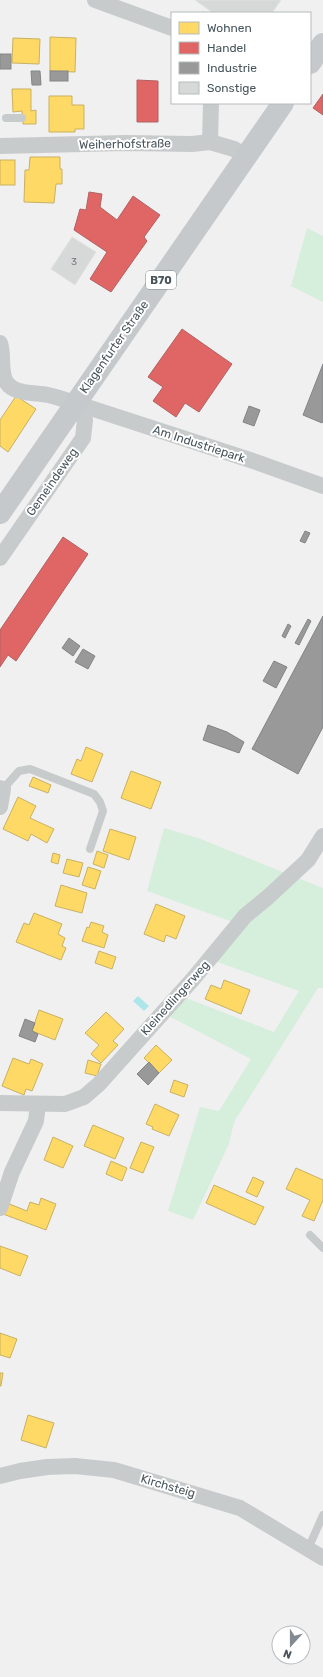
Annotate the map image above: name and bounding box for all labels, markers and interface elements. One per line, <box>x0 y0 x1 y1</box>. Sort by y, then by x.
legend <box>171 12 311 104</box>
text: Wohnen <box>207 21 252 35</box>
text: Handel <box>207 41 246 55</box>
text: Industrie <box>207 61 257 75</box>
text: Sonstige <box>207 81 256 95</box>
street label: Weiherhofstraße <box>79 136 171 152</box>
house number: 3 <box>71 256 77 268</box>
road number: B70 <box>146 271 176 289</box>
street label: Klagenfurter Straße <box>77 298 151 396</box>
street label: Am Industriepark <box>151 422 248 466</box>
street label: Gemeindeweg <box>23 445 81 519</box>
street label: Kleinedlingerweg <box>138 958 212 1038</box>
street label: Kirchsteig <box>139 1472 197 1500</box>
north arrow <box>271 1625 311 1665</box>
text: N <box>281 1646 294 1661</box>

